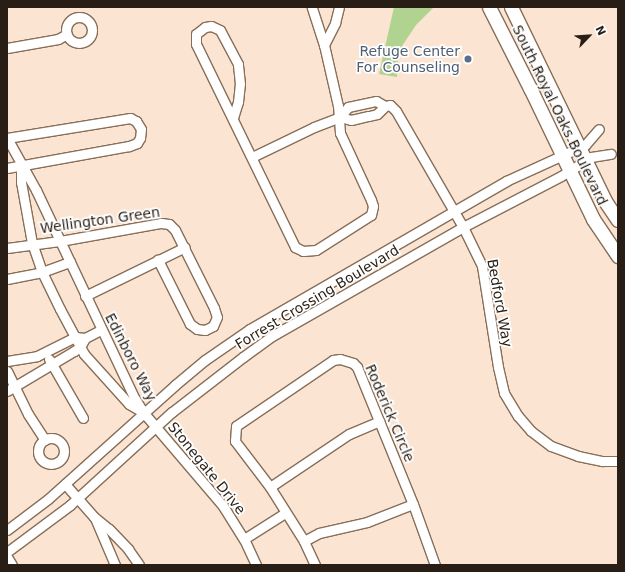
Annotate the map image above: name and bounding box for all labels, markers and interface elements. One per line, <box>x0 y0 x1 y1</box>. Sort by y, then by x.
north arrow <box>569 16 609 56</box>
street label: South Royal Oaks Boulevard <box>509 22 611 208</box>
text: N <box>592 24 608 38</box>
place label: Refuge Center For Counseling <box>356 43 460 76</box>
marker: Refuge Center For Counseling <box>463 54 473 64</box>
street label: Wellington Green <box>39 203 161 237</box>
street label: Forrest Crossing Boulevard <box>232 241 402 353</box>
street label: Bedford Way <box>484 258 516 348</box>
street label: Edinboro Way <box>102 310 160 404</box>
street label: Roderick Circle <box>362 362 418 464</box>
street label: Stonegate Drive <box>165 419 249 517</box>

